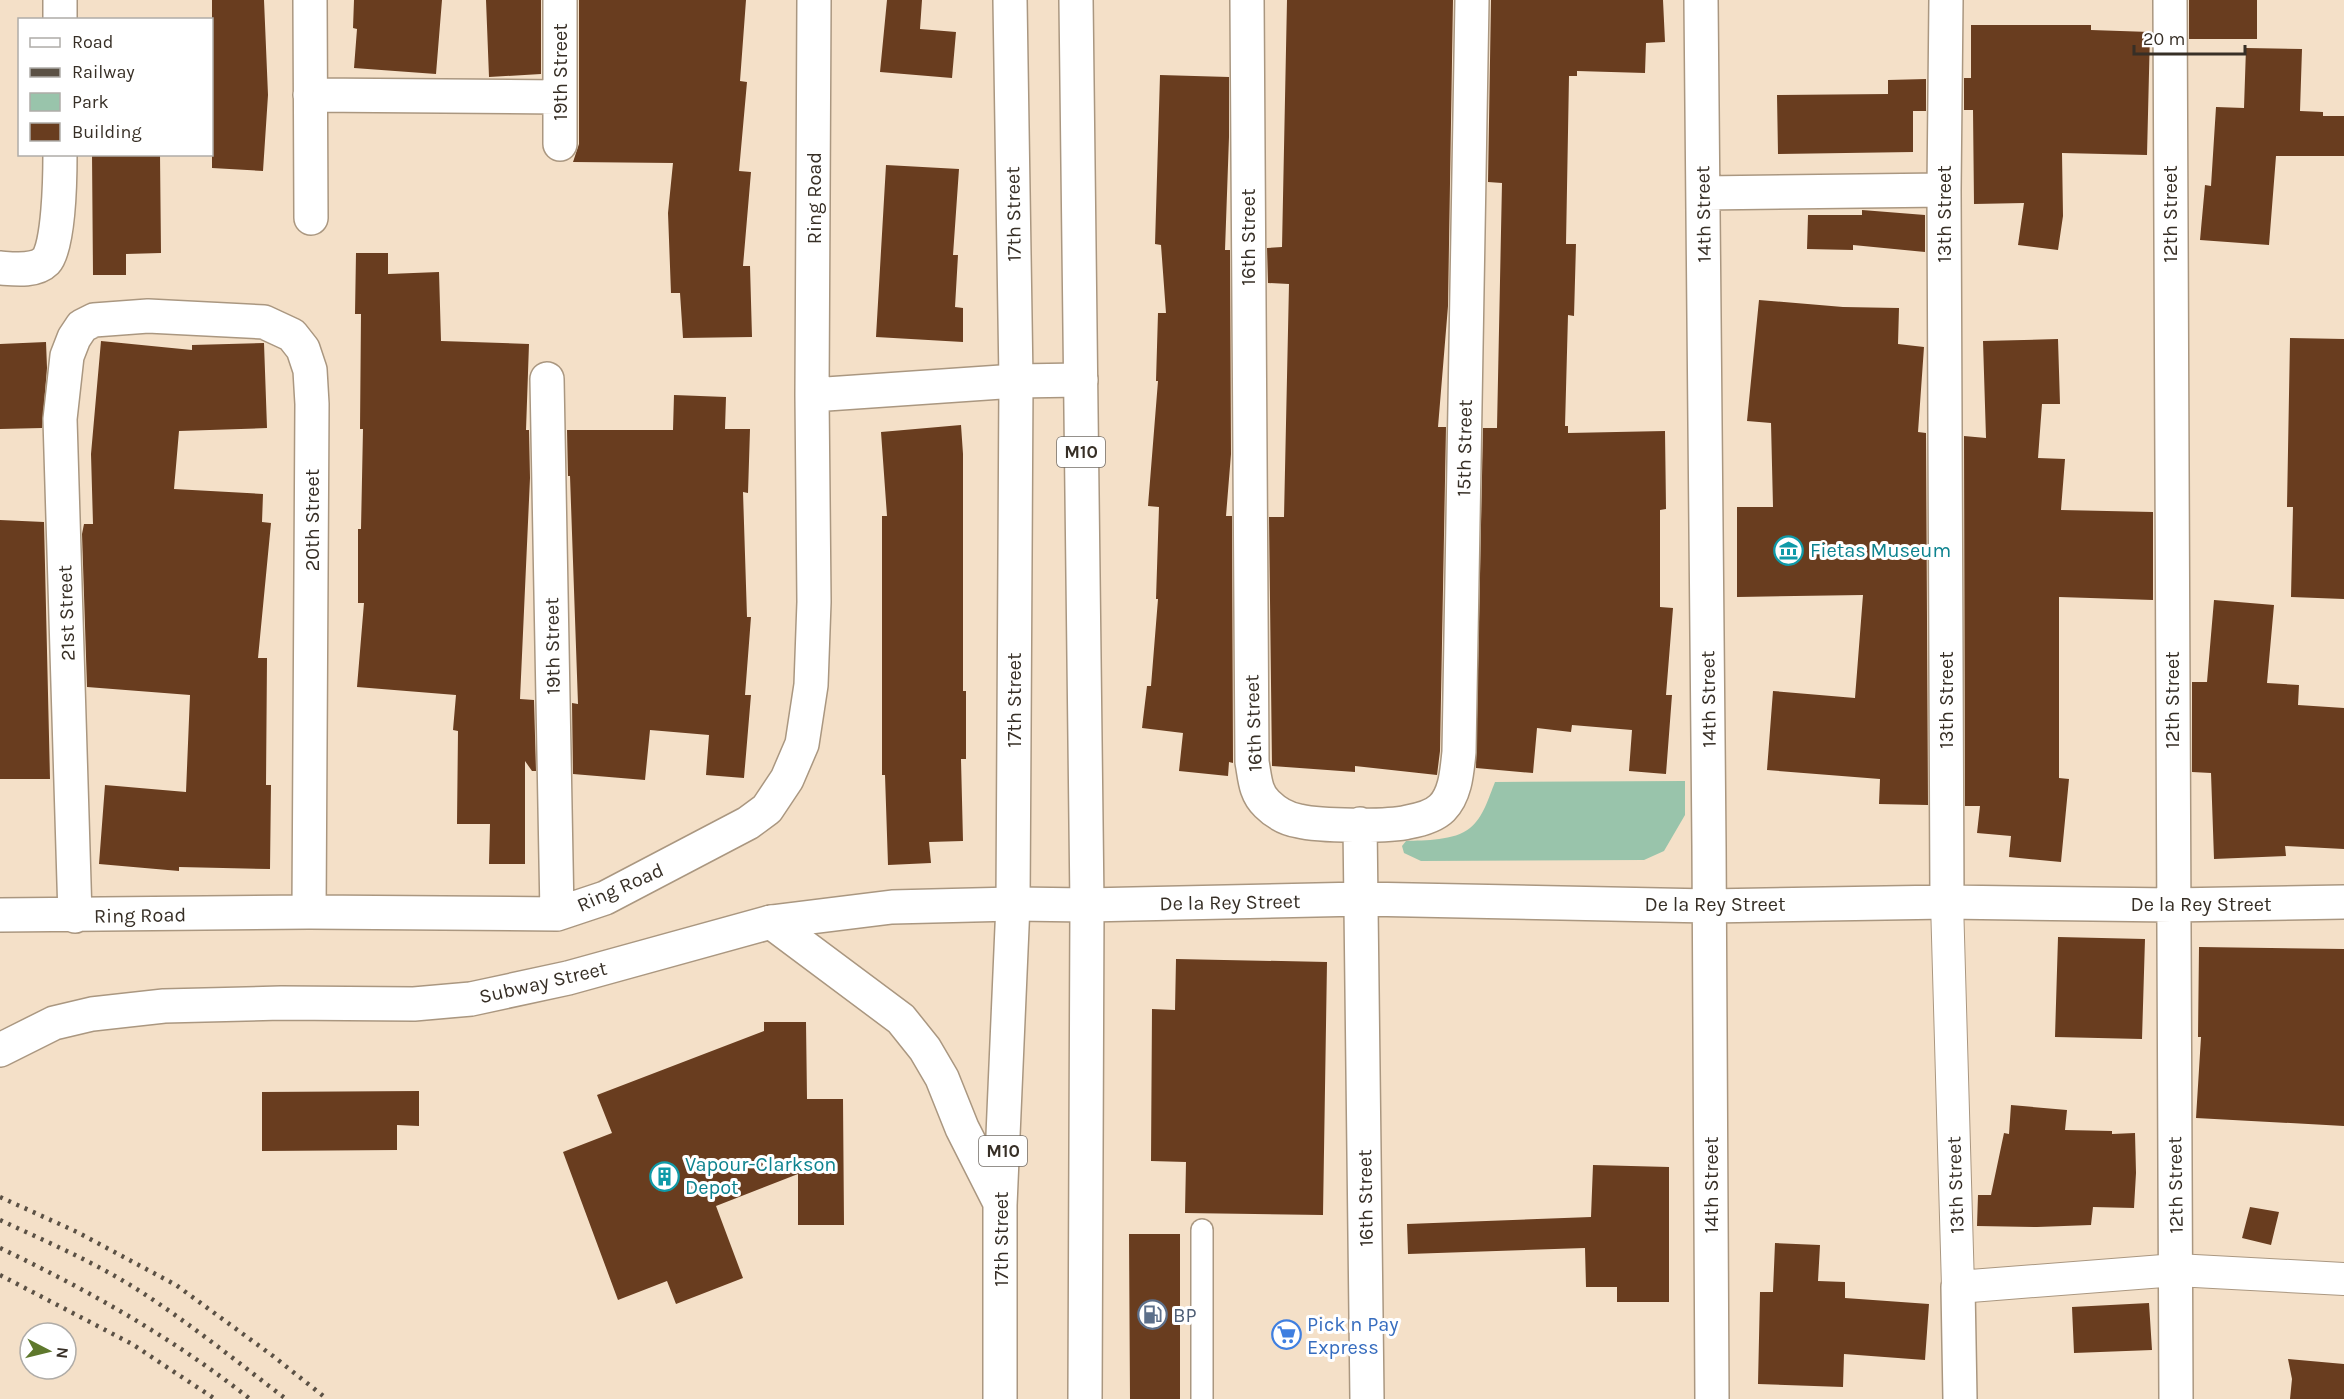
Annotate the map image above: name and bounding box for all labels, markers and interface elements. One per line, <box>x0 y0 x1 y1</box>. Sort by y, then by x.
legend <box>18 18 213 156</box>
scale bar <box>2134 18 2245 56</box>
street label: 19th Street <box>549 23 572 121</box>
text: 20 m <box>2143 28 2185 50</box>
text: Road <box>72 31 113 53</box>
text: Railway <box>72 61 135 83</box>
text: Park <box>72 91 109 113</box>
text: Building <box>72 121 142 143</box>
street label: Ring Road <box>803 152 826 244</box>
street label: 14th Street <box>1691 165 1716 263</box>
street label: 13th Street <box>1933 165 1956 263</box>
street label: 12th Street <box>2159 165 2182 263</box>
street label: 17th Street <box>1001 166 1026 262</box>
street label: 16th Street <box>1237 188 1260 286</box>
street label: 15th Street <box>1452 399 1477 497</box>
road number: M10 <box>1057 437 1105 467</box>
street label: 20th Street <box>301 468 324 571</box>
museum icon: Fietas Museum <box>1773 534 1805 566</box>
place label: Fietas Museum <box>1810 539 1951 562</box>
street label: 21st Street <box>53 564 80 661</box>
street label: 19th Street <box>540 597 565 695</box>
street label: 14th Street <box>1696 650 1721 748</box>
street label: 13th Street <box>1935 651 1958 749</box>
street label: 12th Street <box>2161 651 2184 749</box>
street label: 17th Street <box>1003 652 1026 748</box>
street label: 16th Street <box>1240 673 1267 772</box>
street label: Ring Road <box>573 858 667 917</box>
street label: De la Rey Street <box>1159 890 1301 915</box>
street label: De la Rey Street <box>1644 893 1786 916</box>
street label: De la Rey Street <box>2130 893 2272 916</box>
street label: Ring Road <box>94 903 186 928</box>
street label: Subway Street <box>477 956 610 1008</box>
street label: 13th Street <box>1942 1135 1969 1234</box>
road number: M10 <box>979 1136 1027 1166</box>
street label: 14th Street <box>1700 1136 1723 1234</box>
street label: 12th Street <box>2163 1136 2188 1234</box>
street label: 16th Street <box>1353 1149 1378 1247</box>
place label: Vapour-Clarkson Depot <box>685 1153 836 1199</box>
building icon: Vapour-Clarkson Depot <box>648 1160 680 1192</box>
street label: 17th Street <box>990 1191 1013 1287</box>
fuel station icon: BP <box>1136 1299 1168 1331</box>
place label: BP <box>1173 1304 1197 1327</box>
place label: Pick n Pay Express <box>1307 1313 1399 1359</box>
supermarket icon: Pick n Pay Express <box>1270 1319 1302 1351</box>
north arrow <box>18 1321 78 1381</box>
text: N <box>52 1346 73 1360</box>

